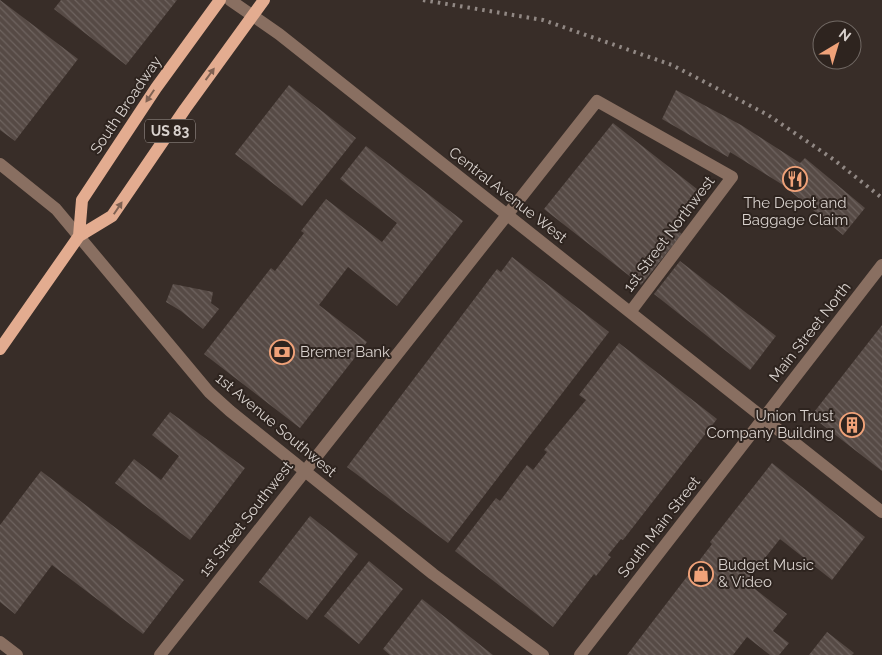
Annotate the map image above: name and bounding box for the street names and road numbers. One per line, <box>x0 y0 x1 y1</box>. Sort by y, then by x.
street label: South Broadway <box>87 53 165 157</box>
road number: US 83 <box>145 120 195 142</box>
street label: Central Avenue West <box>445 143 571 247</box>
street label: 1st Street Northwest <box>620 173 718 295</box>
street label: Main Street North <box>765 278 855 386</box>
street label: 1st Avenue Southwest <box>212 369 340 481</box>
street label: 1st Street Southwest <box>195 458 297 580</box>
street label: South Main Street <box>614 473 704 581</box>

